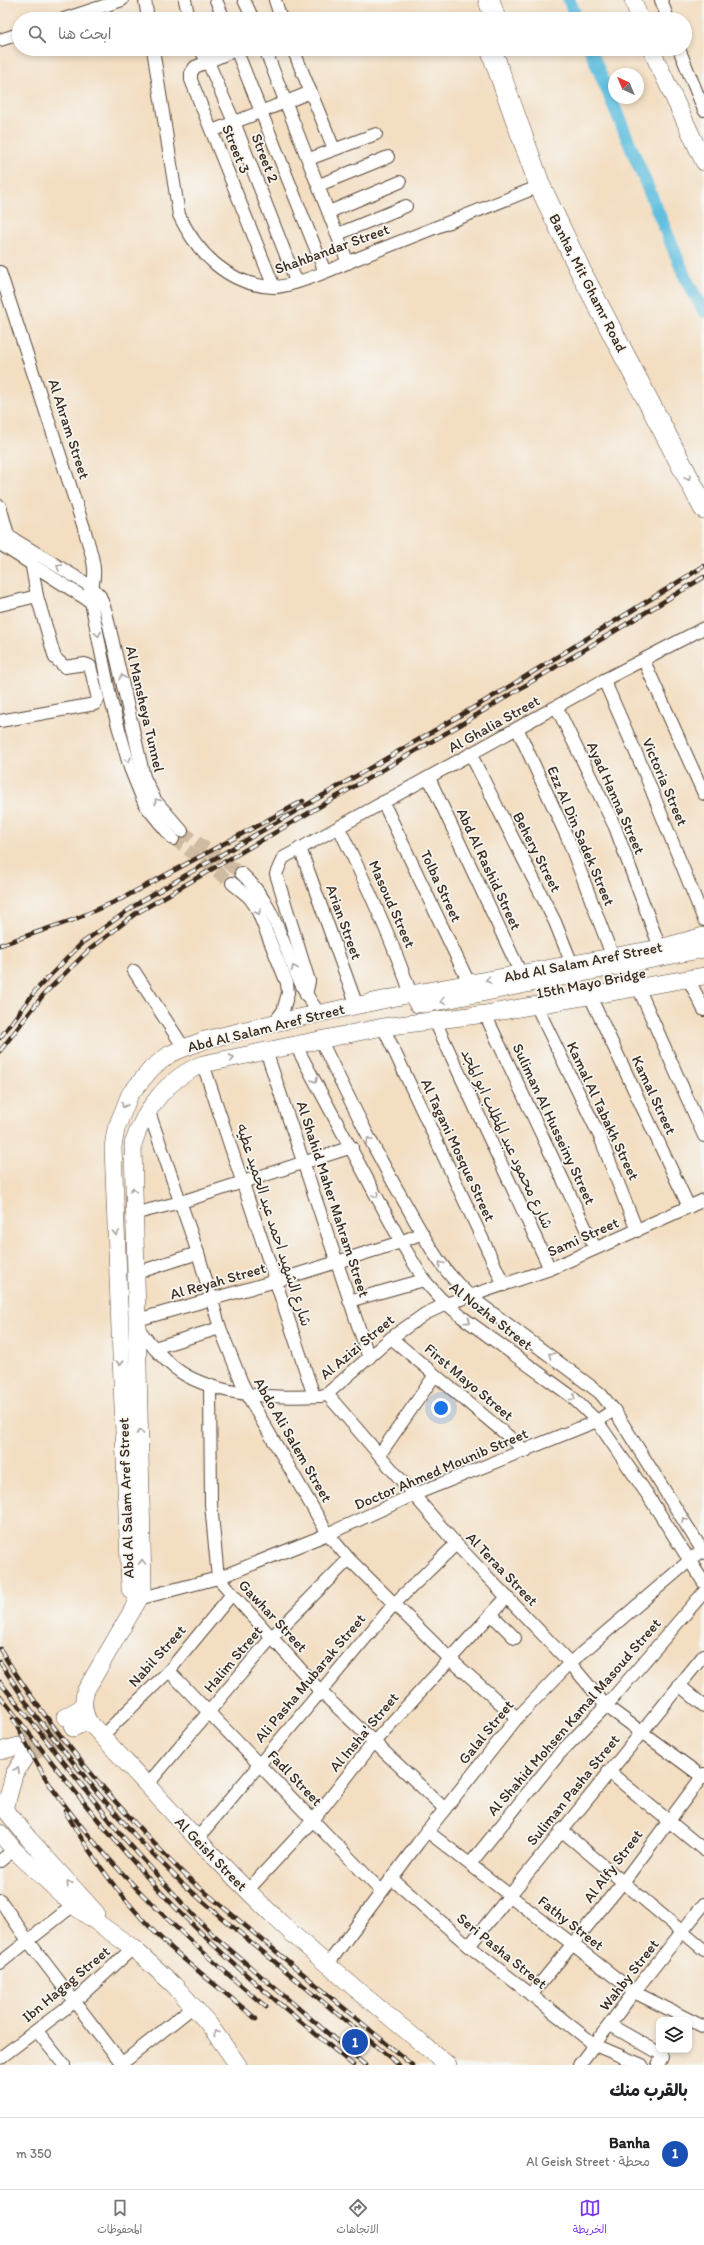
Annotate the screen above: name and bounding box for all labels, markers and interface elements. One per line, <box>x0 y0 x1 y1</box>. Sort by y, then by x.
search box <box>12 12 692 56</box>
icon: search <box>26 23 48 45</box>
text: ابحث هنا <box>58 25 112 43</box>
north arrow <box>608 68 644 104</box>
street label: Street 3 <box>218 122 254 176</box>
street label: Street 2 <box>247 131 283 185</box>
street label: Banha, Mit Ghamr Road <box>545 211 631 356</box>
street label: Shahbandar Street <box>272 220 392 278</box>
street label: Al Ahram Street <box>44 377 94 482</box>
one-way arrow <box>684 474 691 481</box>
one-way arrow <box>56 565 63 572</box>
one-way arrow <box>93 631 102 637</box>
street label: Al Mansheya Tunnel <box>122 644 168 775</box>
one-way arrow <box>118 674 126 680</box>
street label: Al Ghalia Street <box>445 691 543 757</box>
street label: Victoria Street <box>638 735 692 829</box>
street label: Ayad Hanna Street <box>583 739 649 857</box>
one-way arrow <box>123 756 132 763</box>
street label: Ezz Al Din Sadek Street <box>543 763 619 909</box>
one-way arrow <box>154 798 162 805</box>
street label: Abd Al Rashid Street <box>453 805 525 933</box>
street label: Behery Street <box>509 809 565 896</box>
street label: Tolba Street <box>416 847 466 925</box>
street label: Masoud Street <box>365 858 419 951</box>
street label: Arian Street <box>322 882 366 962</box>
one-way arrow <box>253 907 261 915</box>
street label: Abd Al Salam Aref Street <box>502 938 664 986</box>
street label: 15th Mayo Bridge <box>535 964 647 1002</box>
one-way arrow <box>291 965 299 972</box>
one-way arrow <box>484 975 491 984</box>
one-way arrow <box>440 996 446 1005</box>
street label: Abd Al Salam Aref Street <box>186 1000 347 1056</box>
street label: Kamal Al Tabakh Street <box>563 1039 643 1183</box>
street label: Suliman Al Husseiny Street <box>509 1041 599 1208</box>
street label: شارع محمود عبد المطلب ابو المجد <box>456 1046 557 1232</box>
street label: Kamal Street <box>628 1053 680 1138</box>
one-way arrow <box>229 1055 235 1063</box>
one-way arrow <box>310 1076 317 1083</box>
street label: Al Tagani Mosque Street <box>417 1076 499 1224</box>
street label: Al Shahid Maher Mahram Street <box>293 1099 373 1300</box>
one-way arrow <box>121 1101 129 1108</box>
street label: شارع الشهيد احمد عبد الحميد عطيه <box>232 1121 315 1329</box>
one-way arrow <box>366 1136 374 1144</box>
one-way arrow <box>129 1187 137 1193</box>
one-way arrow <box>372 1191 379 1198</box>
street label: Sami Street <box>545 1213 622 1261</box>
one-way arrow <box>112 1230 120 1236</box>
street label: Al Reyah Street <box>168 1259 268 1303</box>
one-way arrow <box>438 1262 445 1269</box>
street label: Al Nozha Street <box>446 1278 536 1354</box>
street label: Al Azizi Street <box>316 1310 398 1383</box>
one-way arrow <box>463 1316 470 1323</box>
street label: First Mayo Street <box>421 1340 517 1425</box>
one-way arrow <box>549 1353 556 1360</box>
one-way arrow <box>116 1360 125 1366</box>
street label: Abdo Ali Salem Street <box>250 1375 336 1506</box>
one-way arrow <box>568 1393 575 1400</box>
your location <box>431 1398 451 1418</box>
street label: Abd Al Salam Aref Street <box>114 1417 138 1579</box>
street label: Doctor Ahmed Mounib Street <box>352 1424 531 1514</box>
one-way arrow <box>136 1429 144 1435</box>
one-way arrow <box>681 1517 688 1524</box>
street label: Al Teraa Street <box>462 1528 542 1610</box>
one-way arrow <box>138 1559 147 1565</box>
street label: Gawhar Street <box>235 1576 311 1656</box>
street label: Ali Pasha Mubarak Street <box>251 1610 369 1746</box>
street label: Al Shahid Mohsen Kamal Masoud Street <box>483 1614 665 1819</box>
street label: Nabil Street <box>124 1621 190 1691</box>
street label: Halim Street <box>200 1622 266 1696</box>
street label: Al Insha' Street <box>326 1688 403 1775</box>
street label: Galal Street <box>455 1696 518 1768</box>
street label: Suliman Pasha Street <box>523 1731 624 1849</box>
street label: Fadl Street <box>264 1746 326 1810</box>
one-way arrow <box>13 1766 20 1774</box>
street label: Al Geish Street <box>171 1813 251 1895</box>
street label: Al Alfy Street <box>580 1826 647 1906</box>
one-way arrow <box>67 1881 74 1889</box>
street label: Fathy Street <box>535 1892 608 1954</box>
street label: Seri Pasha Street <box>453 1909 551 1993</box>
street label: Wahby Street <box>595 1935 663 2014</box>
street label: Ibn Hagag Street <box>18 1942 114 2026</box>
map controls <box>656 2017 692 2053</box>
button: layers <box>656 2017 692 2053</box>
pin: 1 <box>342 2027 368 2057</box>
one-way arrow <box>213 2031 220 2038</box>
text: بالقرب منك <box>610 2080 688 2100</box>
text: Banha <box>609 2134 650 2152</box>
text: 350 m <box>16 2146 52 2161</box>
text: 1 <box>672 2146 678 2161</box>
text: محطة · Al Geish Street <box>526 2154 650 2169</box>
tab: المحفوظات <box>97 2197 142 2239</box>
tab: الاتجاهات <box>336 2197 379 2239</box>
tab: الخريطة <box>573 2197 607 2239</box>

